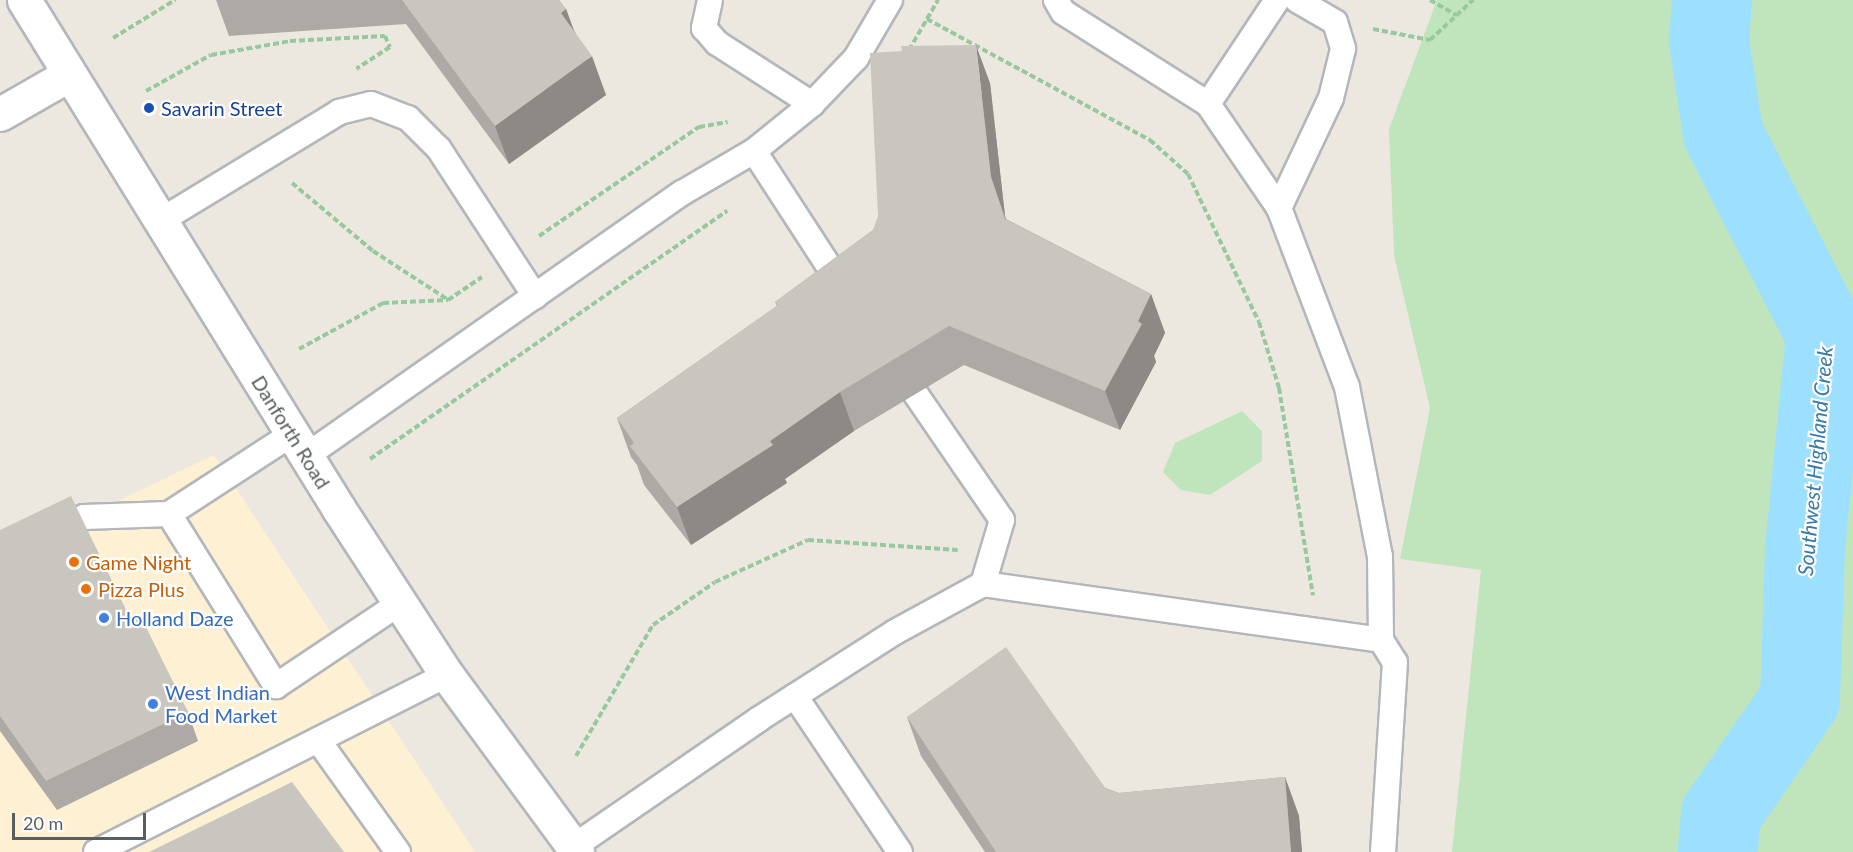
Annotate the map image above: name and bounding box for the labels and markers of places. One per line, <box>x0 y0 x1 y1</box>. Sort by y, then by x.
place label: Savarin Street <box>161 96 282 120</box>
marker: Savarin Street <box>142 101 156 115</box>
place label: Game Night <box>86 550 191 574</box>
marker: Game Night <box>67 555 81 569</box>
place label: Pizza Plus <box>98 577 184 601</box>
marker: Pizza Plus <box>79 582 93 596</box>
place label: Holland Daze <box>116 606 233 630</box>
marker: Holland Daze <box>97 611 111 625</box>
place label: West Indian Food Market <box>165 680 277 727</box>
marker: West Indian Food Market <box>146 697 160 711</box>

